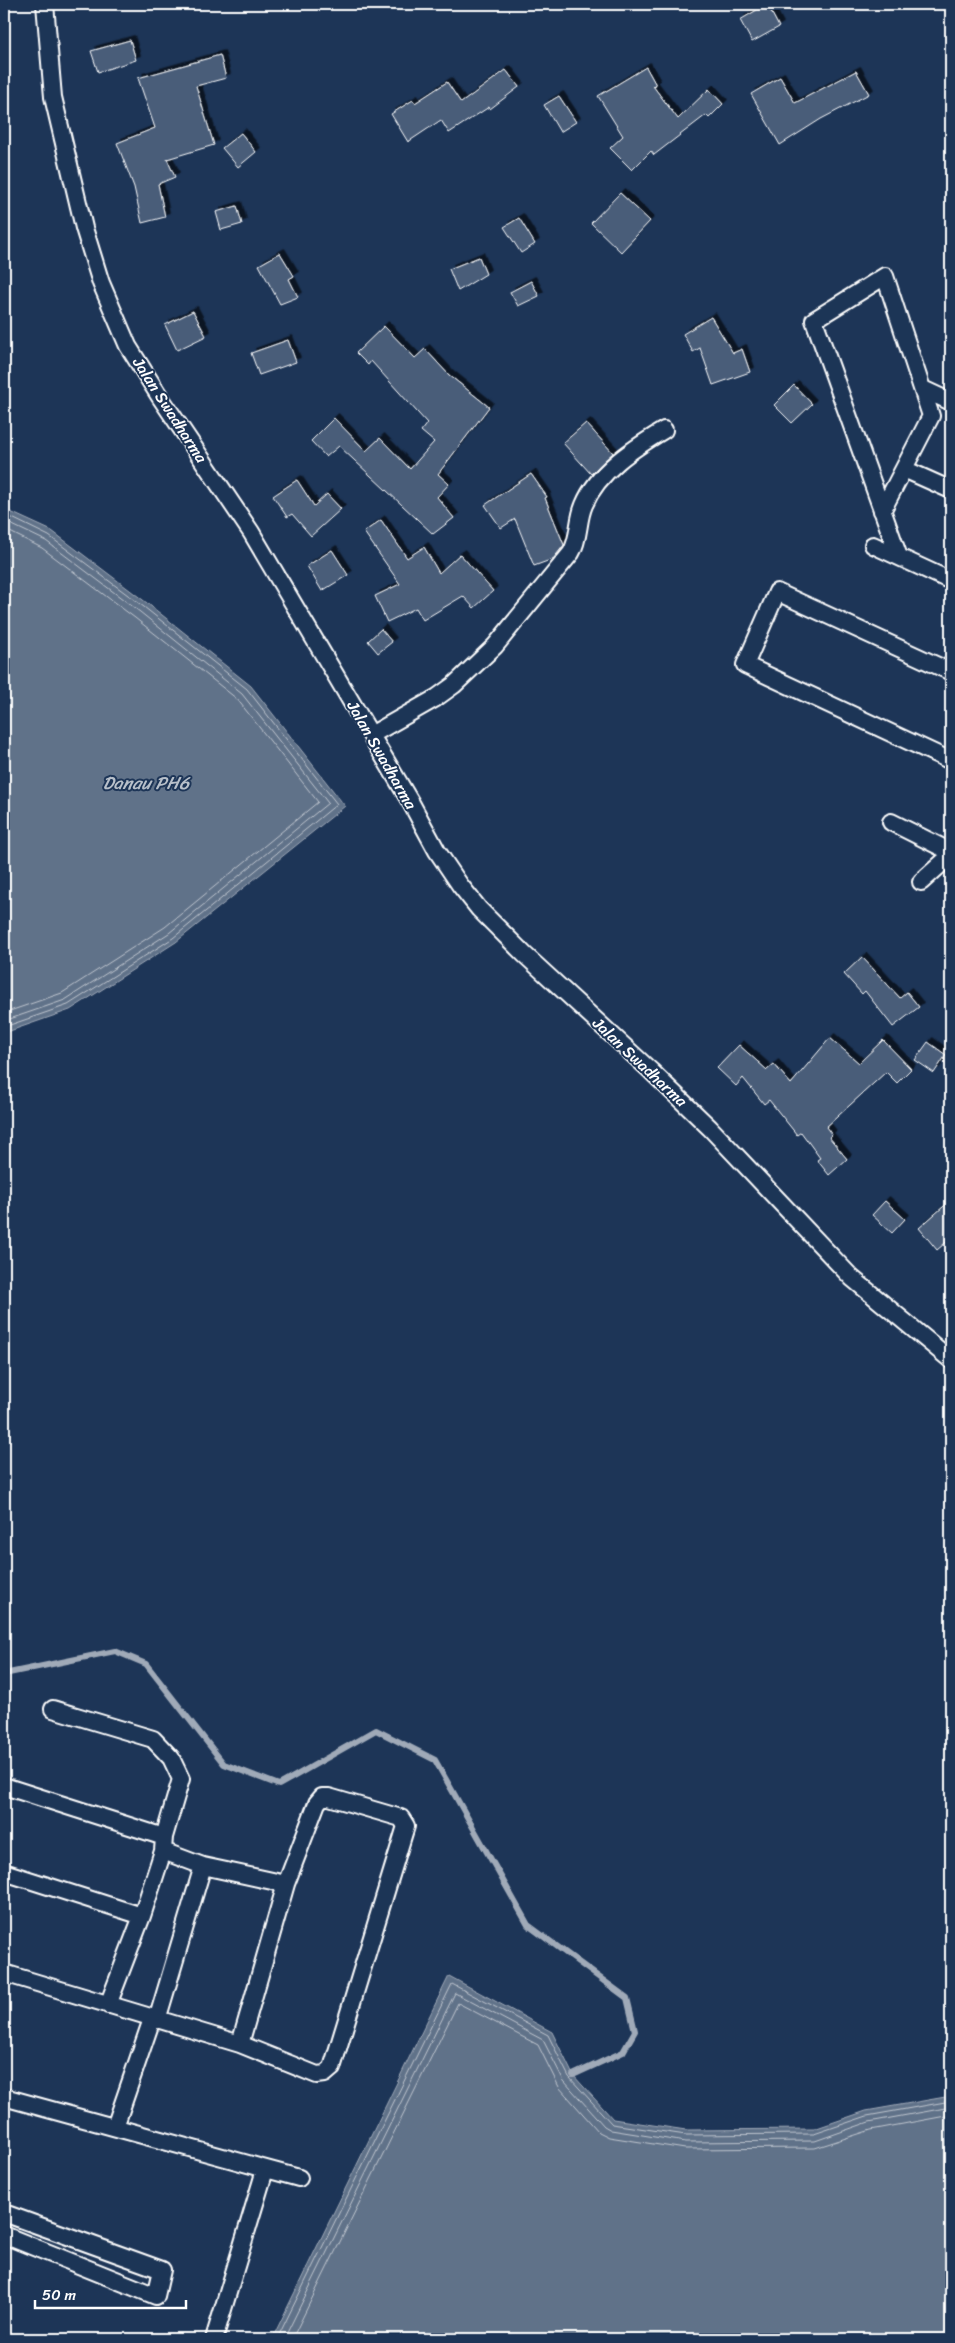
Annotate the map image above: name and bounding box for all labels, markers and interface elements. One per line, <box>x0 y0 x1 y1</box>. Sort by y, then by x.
street label: Jalan Swadharma <box>124 350 216 470</box>
street label: Jalan Swadharma <box>338 694 425 816</box>
water label: Danau PH6 <box>103 767 191 799</box>
street label: Jalan Swadharma <box>585 1009 695 1115</box>
scale bar <box>35 2278 186 2310</box>
text: 50 m <box>42 2282 77 2308</box>

